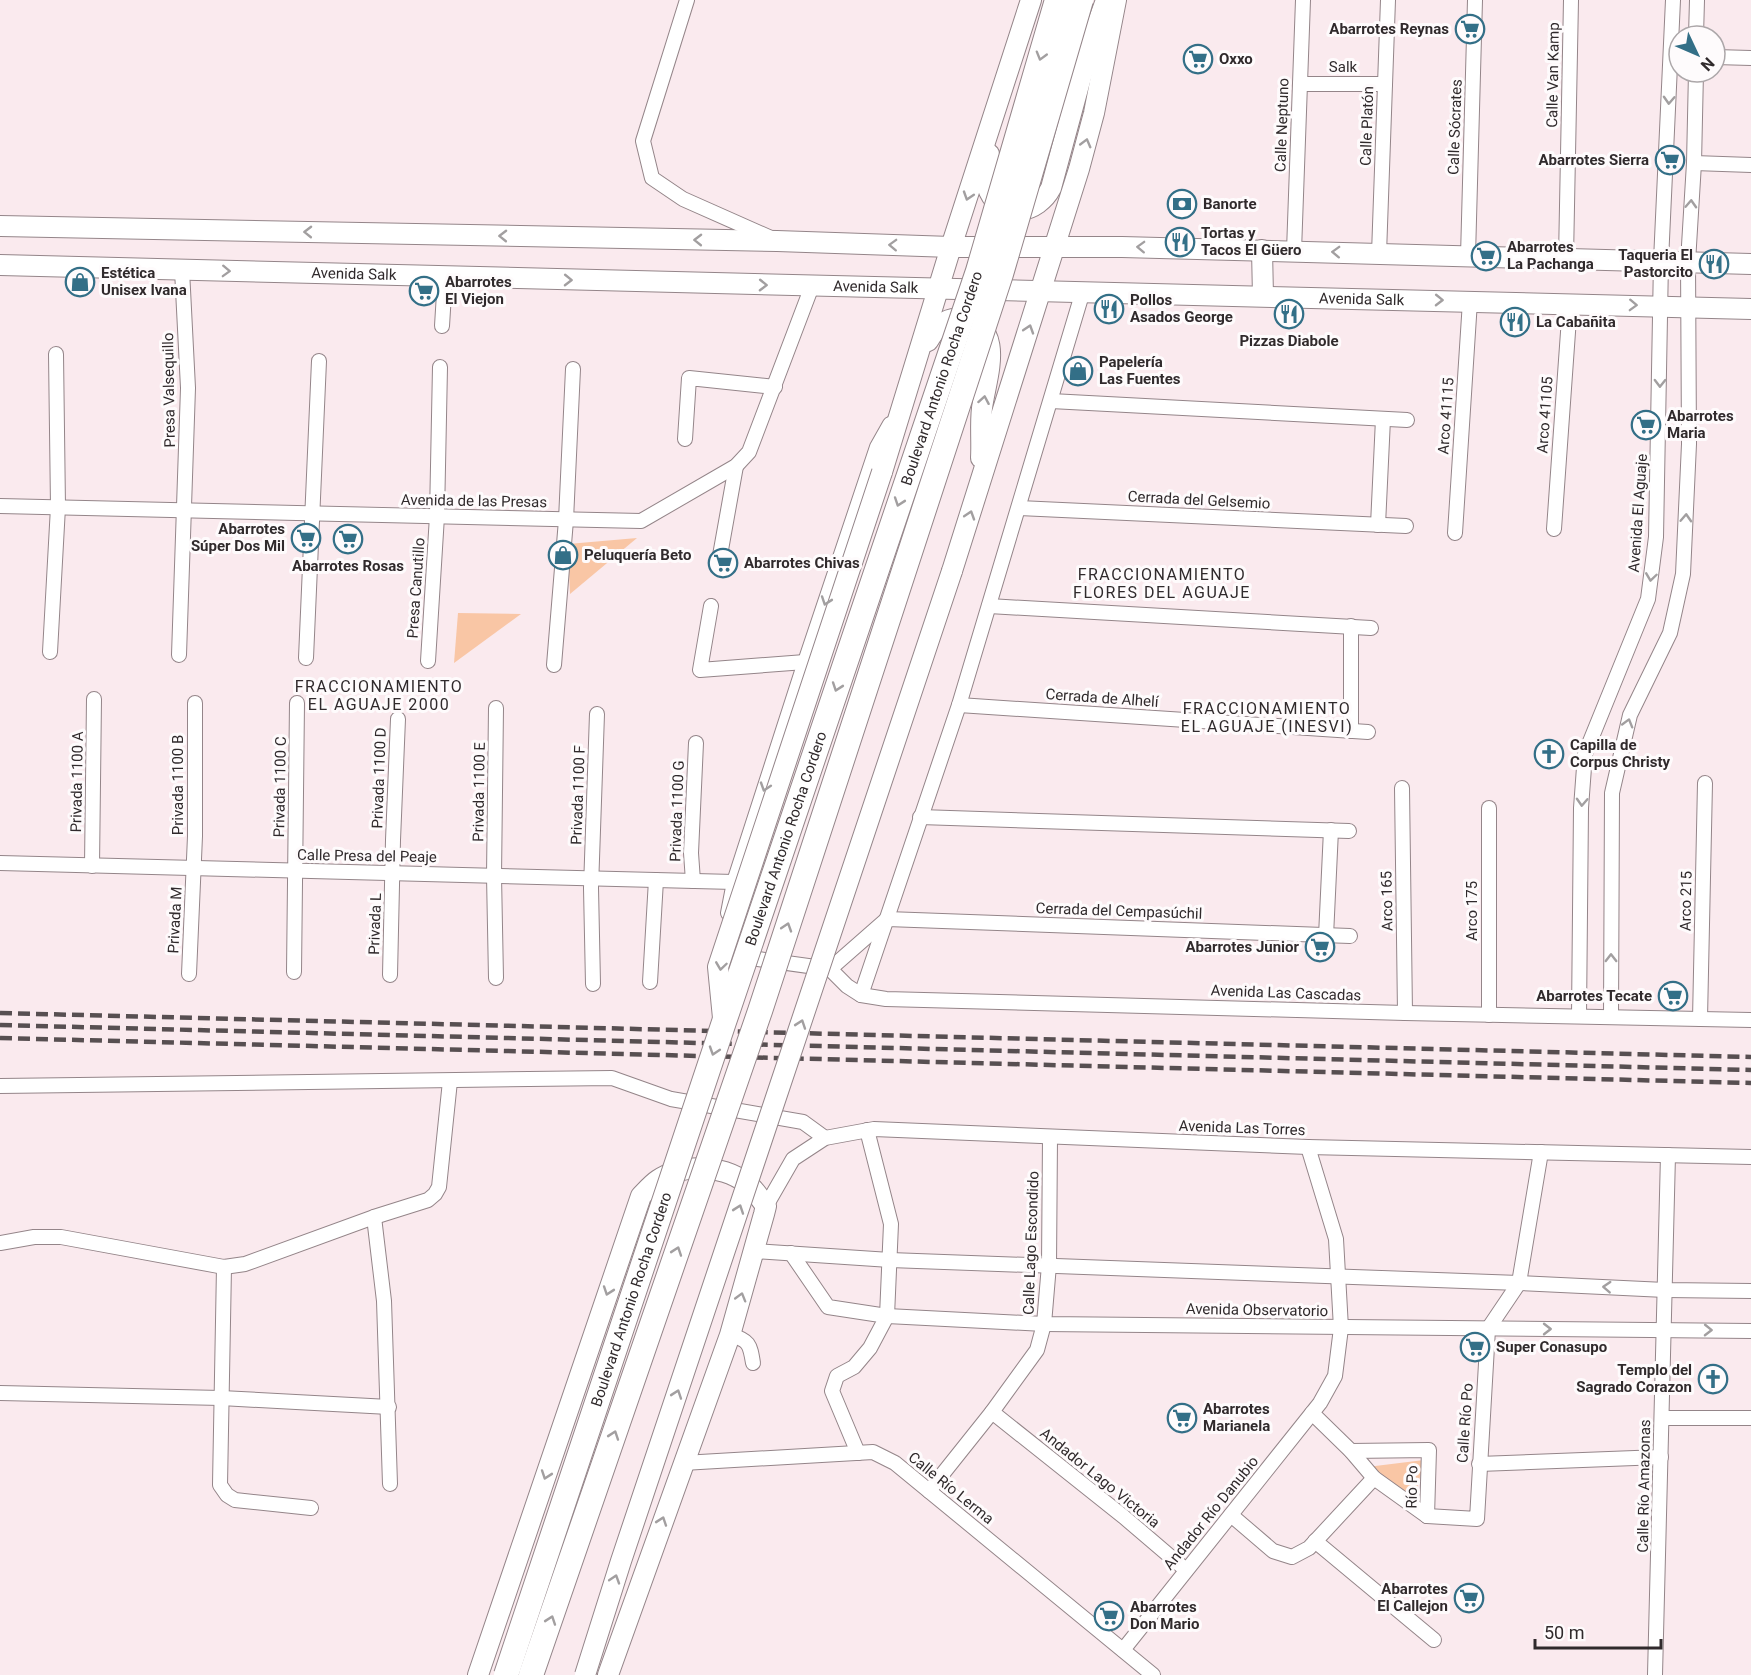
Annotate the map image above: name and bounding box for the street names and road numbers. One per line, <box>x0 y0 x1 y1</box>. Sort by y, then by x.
street label: Calle Van Kamp <box>1543 22 1563 128</box>
street label: Salk <box>1329 58 1358 76</box>
street label: Calle Neptuno <box>1271 78 1293 172</box>
street label: Calle Sócrates <box>1444 79 1466 175</box>
street label: Calle Platón <box>1357 86 1377 166</box>
street label: Avenida Salk <box>311 264 397 284</box>
street label: Boulevard Antonio Rocha Cordero <box>897 269 986 488</box>
street label: Avenida Salk <box>833 277 919 297</box>
street label: Avenida Salk <box>1319 289 1405 309</box>
street label: Presa Valsequillo <box>159 332 179 448</box>
street label: Arco 41105 <box>1533 376 1557 454</box>
street label: Arco 41115 <box>1434 377 1458 455</box>
street label: Avenida El Aguaje <box>1625 453 1651 573</box>
street label: Cerrada del Gelsemio <box>1127 487 1271 513</box>
street label: Avenida de las Presas <box>401 491 547 511</box>
street label: Presa Canutillo <box>404 537 428 639</box>
street label: Cerrada de Alhelí <box>1045 685 1160 711</box>
street label: Privada 1100 D <box>368 727 390 829</box>
street label: Boulevard Antonio Rocha Cordero <box>741 729 831 948</box>
street label: Privada 1100 A <box>67 731 87 833</box>
street label: Privada 1100 B <box>169 735 187 835</box>
street label: Privada 1100 C <box>270 736 290 838</box>
street label: Privada 1100 E <box>469 741 489 842</box>
street label: Privada 1100 F <box>567 745 589 845</box>
street label: Privada 1100 G <box>666 760 688 862</box>
street label: Calle Presa del Peaje <box>297 846 437 866</box>
street label: Arco 165 <box>1377 871 1397 931</box>
street label: Arco 215 <box>1676 871 1696 931</box>
street label: Arco 175 <box>1463 881 1481 941</box>
street label: Privada M <box>164 886 186 954</box>
street label: Privada L <box>365 893 385 955</box>
street label: Cerrada del Cempasúchil <box>1035 899 1203 923</box>
street label: Avenida Las Cascadas <box>1210 981 1362 1005</box>
street label: Avenida Las Torres <box>1178 1117 1306 1139</box>
street label: Calle Lago Escondido <box>1019 1171 1043 1315</box>
street label: Boulevard Antonio Rocha Cordero <box>587 1190 676 1409</box>
street label: Avenida Observatorio <box>1186 1300 1328 1320</box>
street label: Calle Río Po <box>1453 1382 1477 1464</box>
street label: Calle Río Amazonas <box>1634 1419 1654 1553</box>
street label: Andador Lago Victoria <box>1037 1424 1163 1532</box>
street label: Calle Río Lerma <box>905 1448 997 1528</box>
street label: Andador Río Danubio <box>1160 1453 1262 1573</box>
street label: Río Po <box>1403 1465 1421 1509</box>

